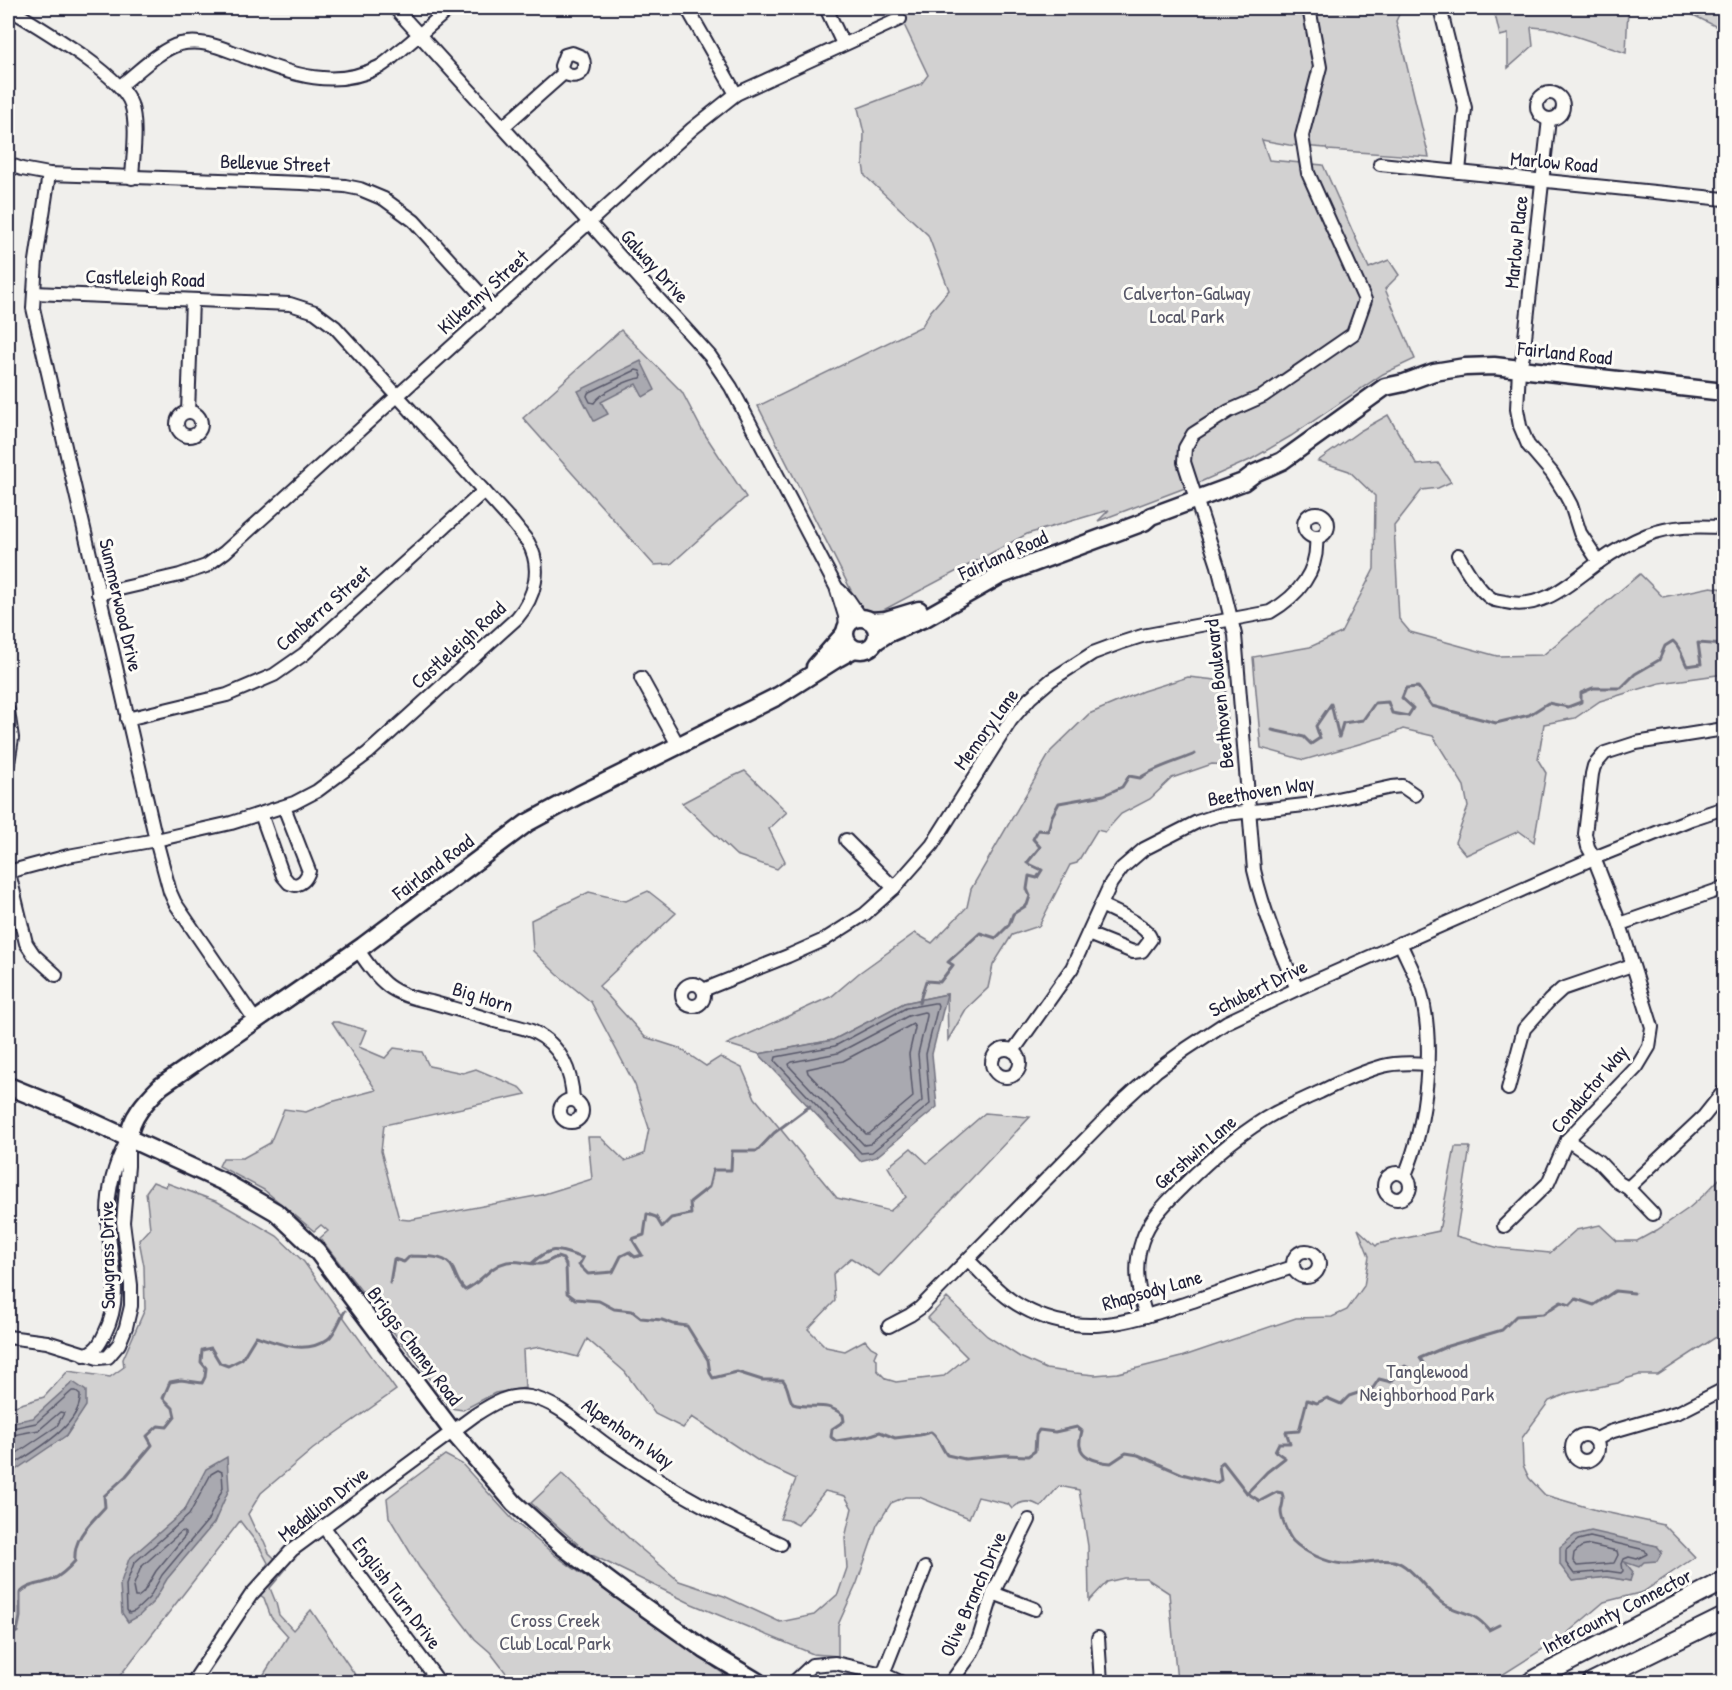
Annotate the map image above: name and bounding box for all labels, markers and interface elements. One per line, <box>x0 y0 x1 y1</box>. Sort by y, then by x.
street label: Marlow Road <box>1509 144 1599 179</box>
street label: Bellevue Street <box>220 147 331 178</box>
street label: Marlow Place <box>1497 194 1534 290</box>
street label: Galway Drive <box>615 223 696 308</box>
street label: Kilkenny Street <box>431 243 535 340</box>
street label: Castleleigh Road <box>85 262 205 293</box>
park label: Calverton-Galway Local Park <box>1123 279 1251 329</box>
street label: Fairland Road <box>1515 334 1614 371</box>
street label: Fairland Road <box>953 523 1052 587</box>
street label: Summerwood Drive <box>93 536 150 674</box>
street label: Canberra Street <box>269 558 377 657</box>
street label: Castleleigh Road <box>404 595 511 695</box>
street label: Beethoven Boulevard <box>1197 618 1240 770</box>
street label: Memory Lane <box>947 682 1024 775</box>
street label: Beethoven Way <box>1206 769 1316 812</box>
street label: Fairland Road <box>386 827 479 907</box>
street label: Schubert Drive <box>1204 952 1312 1023</box>
street label: Big Horn <box>449 975 517 1019</box>
street label: Conductor Way <box>1544 1039 1634 1139</box>
street label: Gershwin Lane <box>1148 1108 1242 1195</box>
street label: Sawgrass Drive <box>92 1201 121 1309</box>
street label: Rhapsody Lane <box>1099 1262 1205 1317</box>
street label: Briggs Chaney Road <box>362 1281 469 1411</box>
park label: Tanglewood Neighborhood Park <box>1360 1357 1494 1407</box>
street label: Alpenhorn Way <box>577 1391 680 1474</box>
street label: Medallion Drive <box>272 1460 374 1547</box>
street label: Olive Branch Drive <box>933 1527 1012 1661</box>
street label: English Turn Drive <box>346 1531 448 1654</box>
street label: Intercounty Connector <box>1537 1561 1696 1660</box>
park label: Cross Creek Club Local Park <box>499 1606 611 1656</box>

